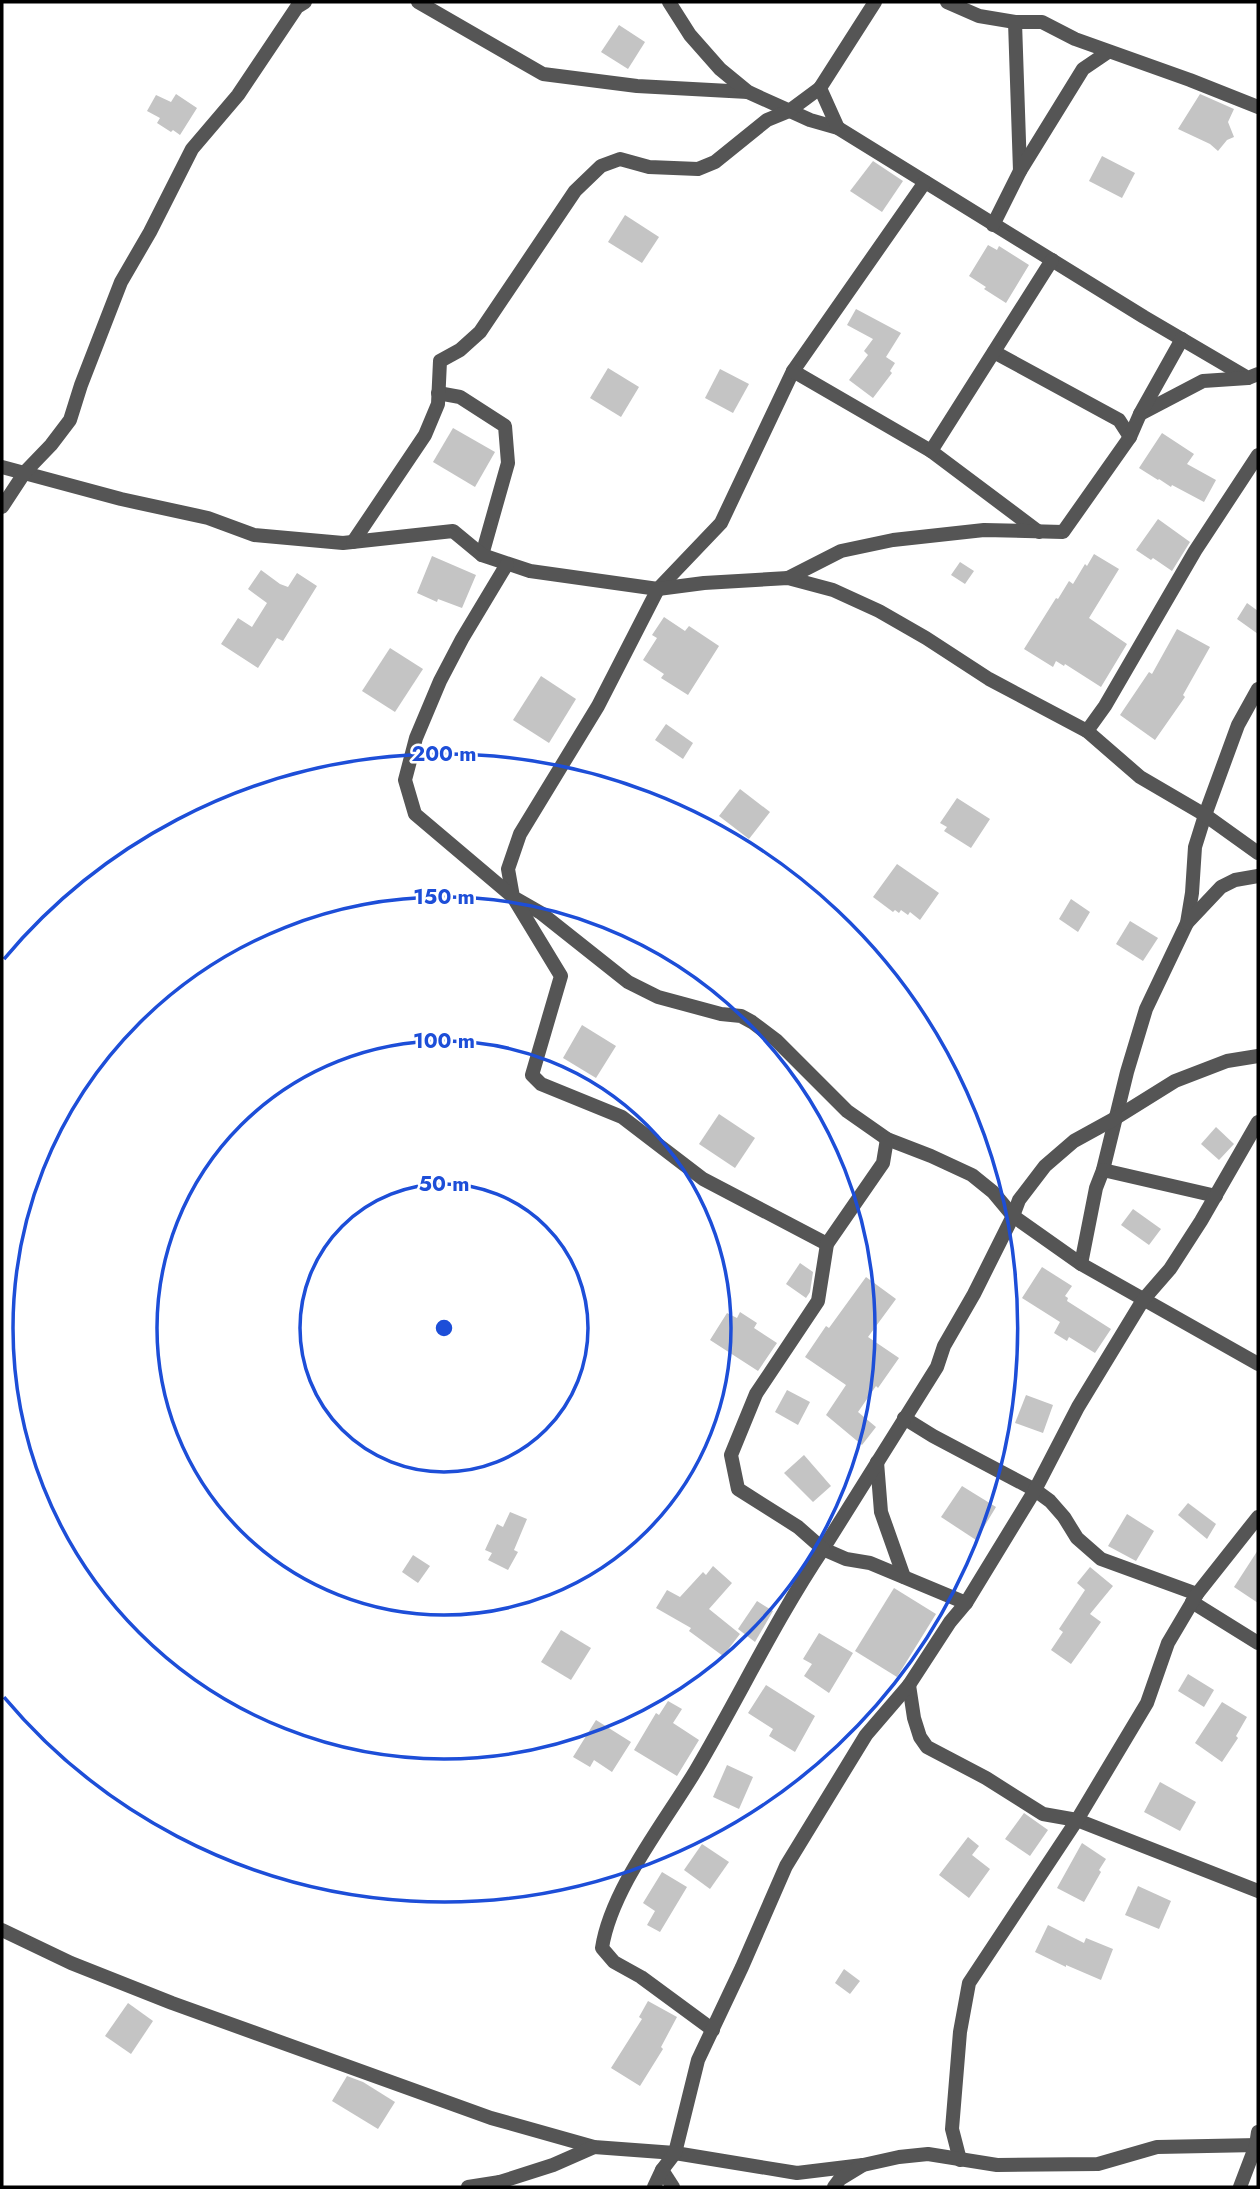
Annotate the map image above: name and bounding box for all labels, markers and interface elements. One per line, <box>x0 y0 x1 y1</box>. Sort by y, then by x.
text: 200 m <box>411 739 477 769</box>
text: 150 m <box>413 882 475 912</box>
text: 100 m <box>413 1026 475 1056</box>
text: 50 m <box>419 1169 469 1199</box>
centre of rings <box>432 1316 456 1340</box>

